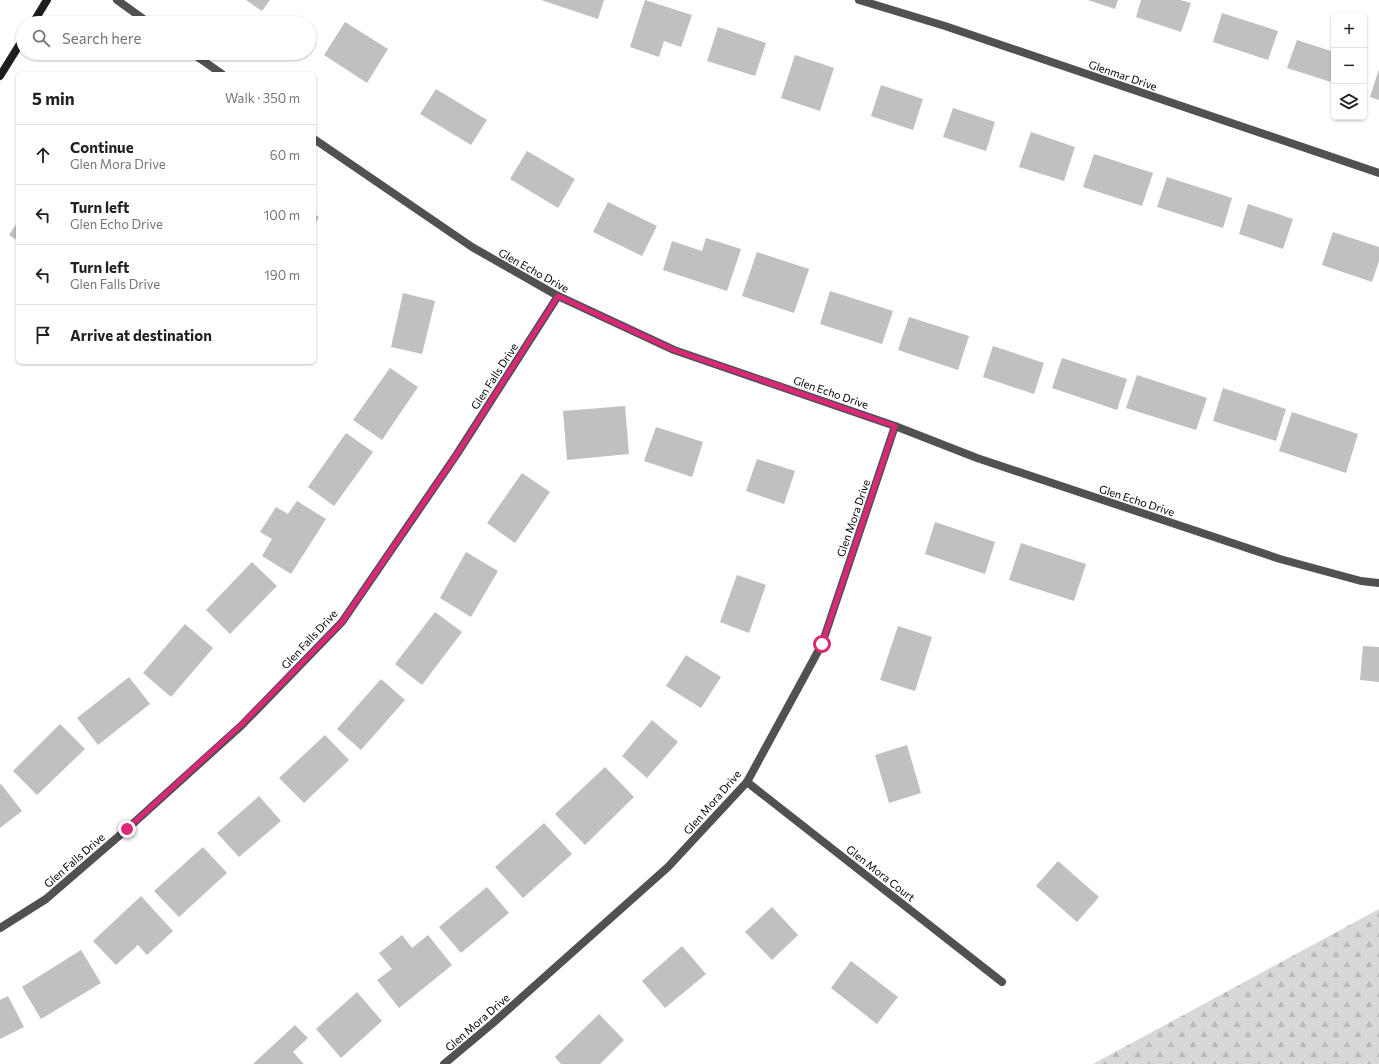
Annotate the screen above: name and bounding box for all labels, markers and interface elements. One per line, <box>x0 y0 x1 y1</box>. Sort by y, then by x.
map controls <box>1331 12 1367 120</box>
button: + <box>1331 12 1367 48</box>
search box <box>16 16 316 60</box>
icon: search <box>30 27 52 49</box>
text: Search here <box>62 29 141 47</box>
button: − <box>1331 48 1367 84</box>
street label: Glenmar Drive <box>1087 57 1159 93</box>
button: layers <box>1331 84 1367 120</box>
text: 5 min <box>32 88 75 109</box>
text: Walk · 350 m <box>225 90 300 106</box>
text: Continue <box>70 138 134 156</box>
icon: ahead <box>32 144 54 166</box>
text: 60 m <box>270 147 300 163</box>
text: Glen Mora Drive <box>70 156 166 172</box>
text: Turn left <box>70 198 129 216</box>
icon: left <box>32 204 54 226</box>
text: 100 m <box>264 207 300 223</box>
text: Glen Echo Drive <box>70 216 163 232</box>
street label: Glen Echo Drive <box>496 245 572 295</box>
text: Turn left <box>70 258 129 276</box>
icon: left <box>32 264 54 286</box>
text: 190 m <box>264 267 300 283</box>
text: Glen Falls Drive <box>70 276 160 292</box>
icon: arrive <box>32 324 54 346</box>
text: Arrive at destination <box>70 326 212 344</box>
street label: Glen Falls Drive <box>468 340 520 411</box>
street label: Glen Echo Drive <box>792 373 870 411</box>
street label: Glen Mora Drive <box>834 477 872 558</box>
street label: Glen Echo Drive <box>1098 482 1177 518</box>
street label: Glen Falls Drive <box>278 607 340 671</box>
route start <box>813 635 831 653</box>
street label: Glen Mora Drive <box>681 767 744 837</box>
route end <box>118 820 136 838</box>
street label: Glen Falls Drive <box>41 830 107 890</box>
street label: Glen Mora Court <box>844 842 918 904</box>
street label: Glen Mora Drive <box>442 990 512 1053</box>

